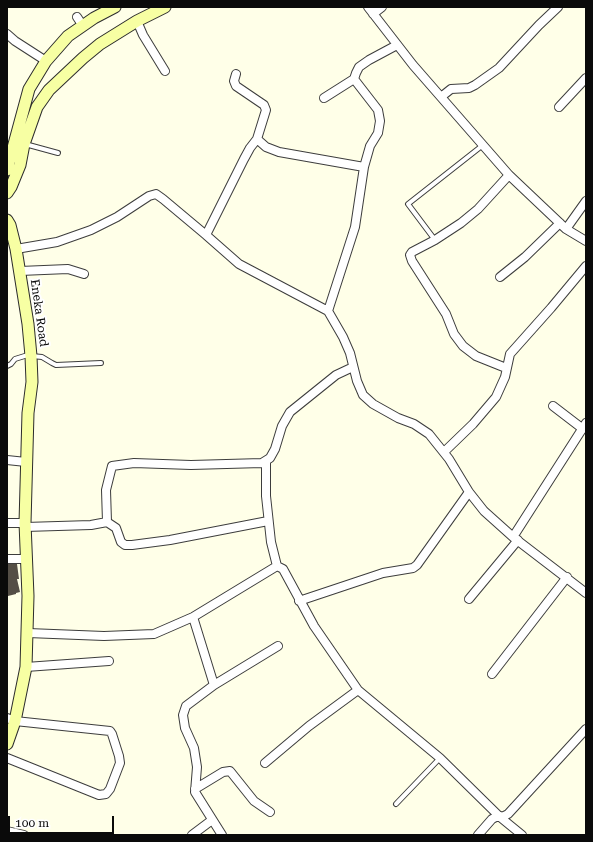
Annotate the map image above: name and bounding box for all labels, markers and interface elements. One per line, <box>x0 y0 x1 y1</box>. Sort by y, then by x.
street label: Eneka Road <box>27 278 51 348</box>
scale bar <box>10 808 116 834</box>
text: 100 m <box>15 816 49 830</box>

